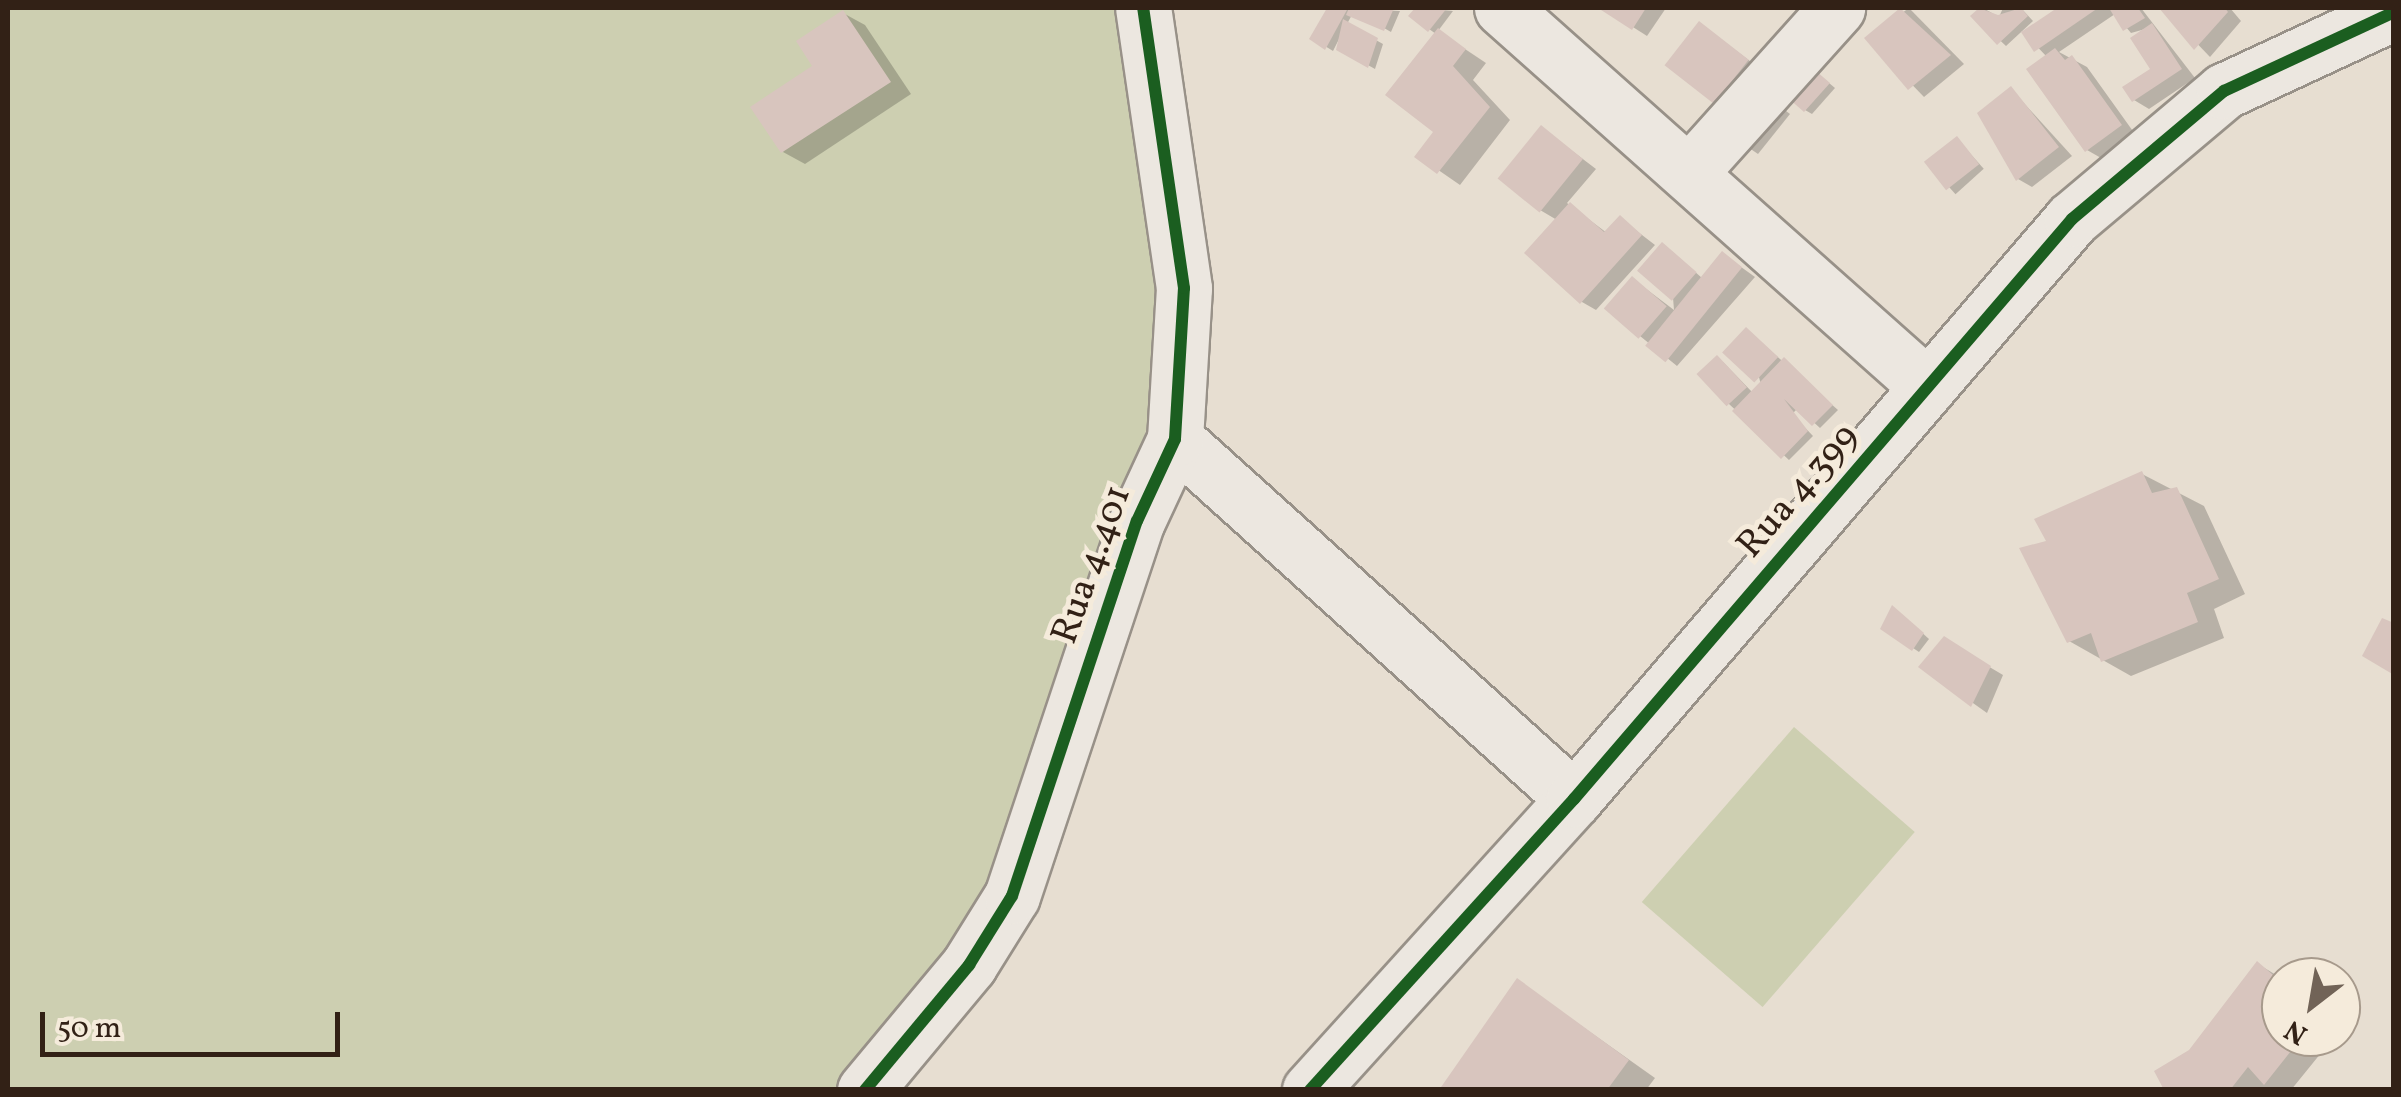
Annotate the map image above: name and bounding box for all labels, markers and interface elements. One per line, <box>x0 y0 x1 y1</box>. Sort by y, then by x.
street label: Rua 4.399 <box>1728 416 1870 568</box>
street label: Rua 4.401 <box>1043 480 1143 650</box>
north arrow <box>2261 957 2361 1057</box>
scale bar <box>45 992 345 1054</box>
text: 50 m <box>57 1008 121 1050</box>
text: N <box>2278 1009 2315 1053</box>

